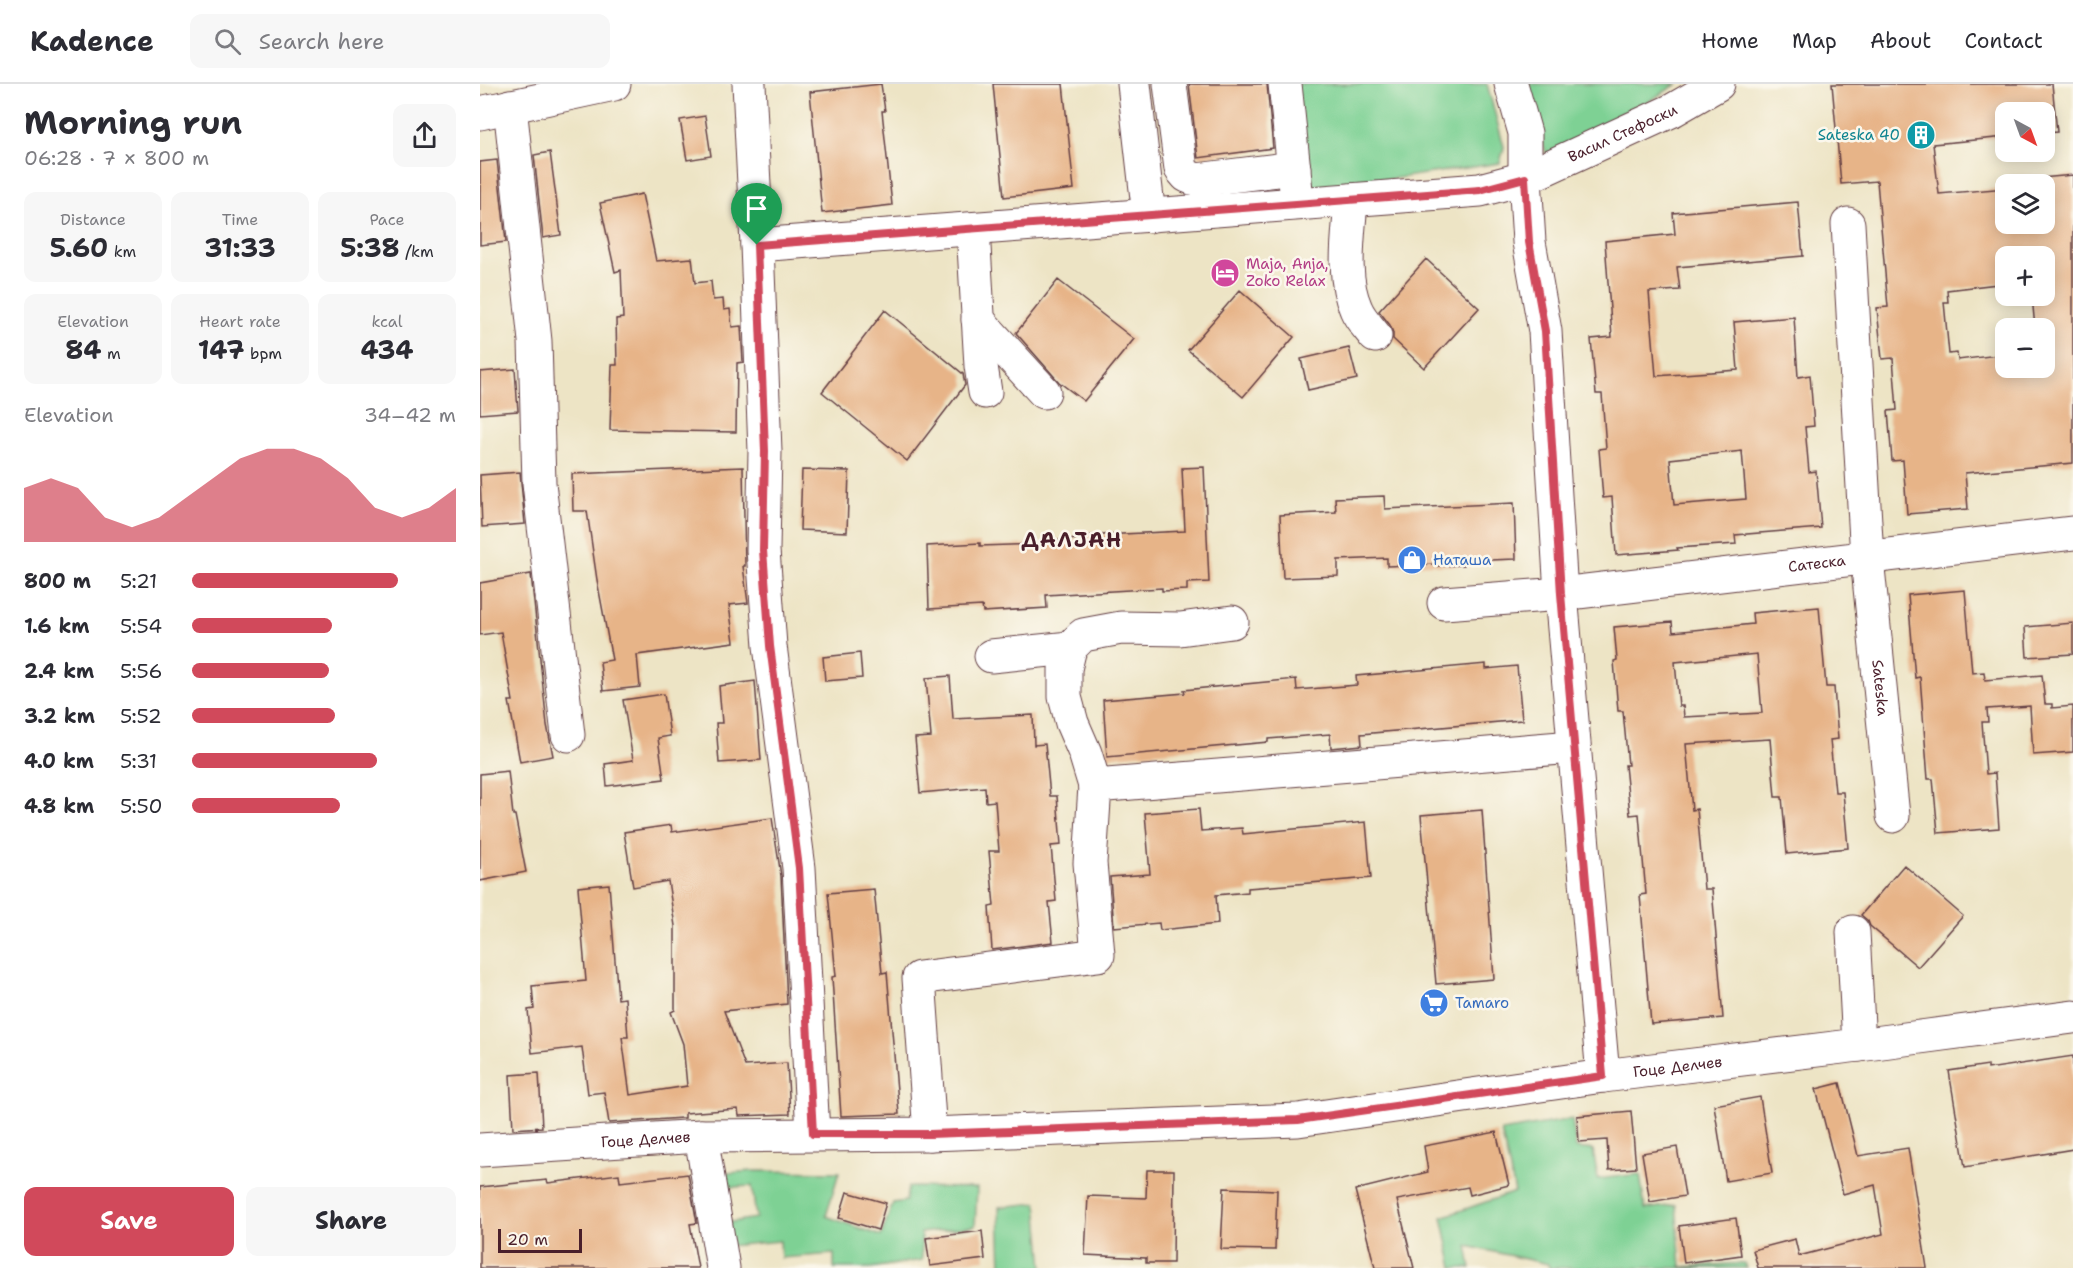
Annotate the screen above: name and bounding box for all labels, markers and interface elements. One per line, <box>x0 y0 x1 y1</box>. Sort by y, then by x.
search box <box>190 14 610 68</box>
text: Kadence <box>30 22 154 60</box>
icon: search <box>211 25 244 58</box>
text: Search here <box>259 27 385 56</box>
text: Home <box>1701 27 1759 55</box>
text: Map <box>1792 27 1837 55</box>
text: About <box>1870 27 1931 55</box>
text: Contact <box>1964 27 2043 55</box>
street label: Васил Стефоски <box>1565 99 1681 167</box>
text: Morning run <box>24 100 242 145</box>
north arrow <box>1995 102 2055 162</box>
map controls <box>1995 102 2055 378</box>
button: share <box>393 104 456 167</box>
building icon: Sateska 40 <box>1905 119 1937 151</box>
place label: Sateska 40 <box>1818 125 1900 145</box>
text: 06:28 · 7 × 800 m <box>24 145 209 171</box>
button: layers <box>1995 174 2055 234</box>
pin <box>731 183 782 245</box>
icon: arrive <box>740 192 773 225</box>
text: Distance <box>60 209 126 230</box>
text: Time <box>222 209 258 230</box>
text: Pace <box>369 209 405 230</box>
text: 5.60 <box>50 230 108 265</box>
text: 31:33 <box>204 230 276 265</box>
text: 5:38 <box>340 230 400 265</box>
text: km <box>108 241 136 262</box>
text: /km <box>400 241 434 262</box>
button: + <box>1995 246 2055 306</box>
place label: Maja, Anja, Zoko Relax <box>1246 254 1328 291</box>
hotel icon: Maja, Anja, Zoko Relax <box>1209 257 1241 289</box>
text: Elevation <box>57 311 129 332</box>
text: Heart rate <box>199 311 281 332</box>
text: kcal <box>371 311 403 332</box>
button: − <box>1995 318 2055 378</box>
text: 84 <box>65 332 101 367</box>
text: 147 <box>198 332 244 367</box>
text: 434 <box>360 332 414 367</box>
text: m <box>101 343 121 364</box>
text: bpm <box>244 343 282 364</box>
text: Elevation <box>24 402 114 428</box>
text: 34–42 m <box>364 402 456 428</box>
district label: ДАЛЈАН <box>1021 526 1123 554</box>
shop icon: Наташа <box>1396 544 1428 576</box>
place label: Наташа <box>1433 550 1492 570</box>
street label: Сатеска <box>1787 550 1847 577</box>
text: 800 m <box>24 568 91 594</box>
text: 5:21 <box>120 568 157 594</box>
text: 1.6 km <box>24 613 90 639</box>
text: 5:54 <box>120 613 162 639</box>
text: 2.4 km <box>24 658 94 684</box>
text: 5:56 <box>120 658 163 684</box>
street label: Sateska <box>1867 659 1893 718</box>
text: 3.2 km <box>24 703 95 729</box>
text: 5:52 <box>120 703 162 729</box>
text: 4.0 km <box>24 748 94 774</box>
text: 5:31 <box>120 748 157 774</box>
text: 4.8 km <box>24 793 94 819</box>
text: 5:50 <box>120 793 163 819</box>
supermarket icon: Tamaro <box>1418 987 1450 1019</box>
place label: Tamaro <box>1455 993 1509 1013</box>
street label: Гоце Делчев <box>1632 1052 1723 1082</box>
street label: Гоце Делчев <box>600 1127 691 1152</box>
button: Save <box>24 1187 234 1256</box>
button: Share <box>246 1187 456 1256</box>
scale bar <box>498 1226 582 1254</box>
text: 20 m <box>507 1229 548 1250</box>

